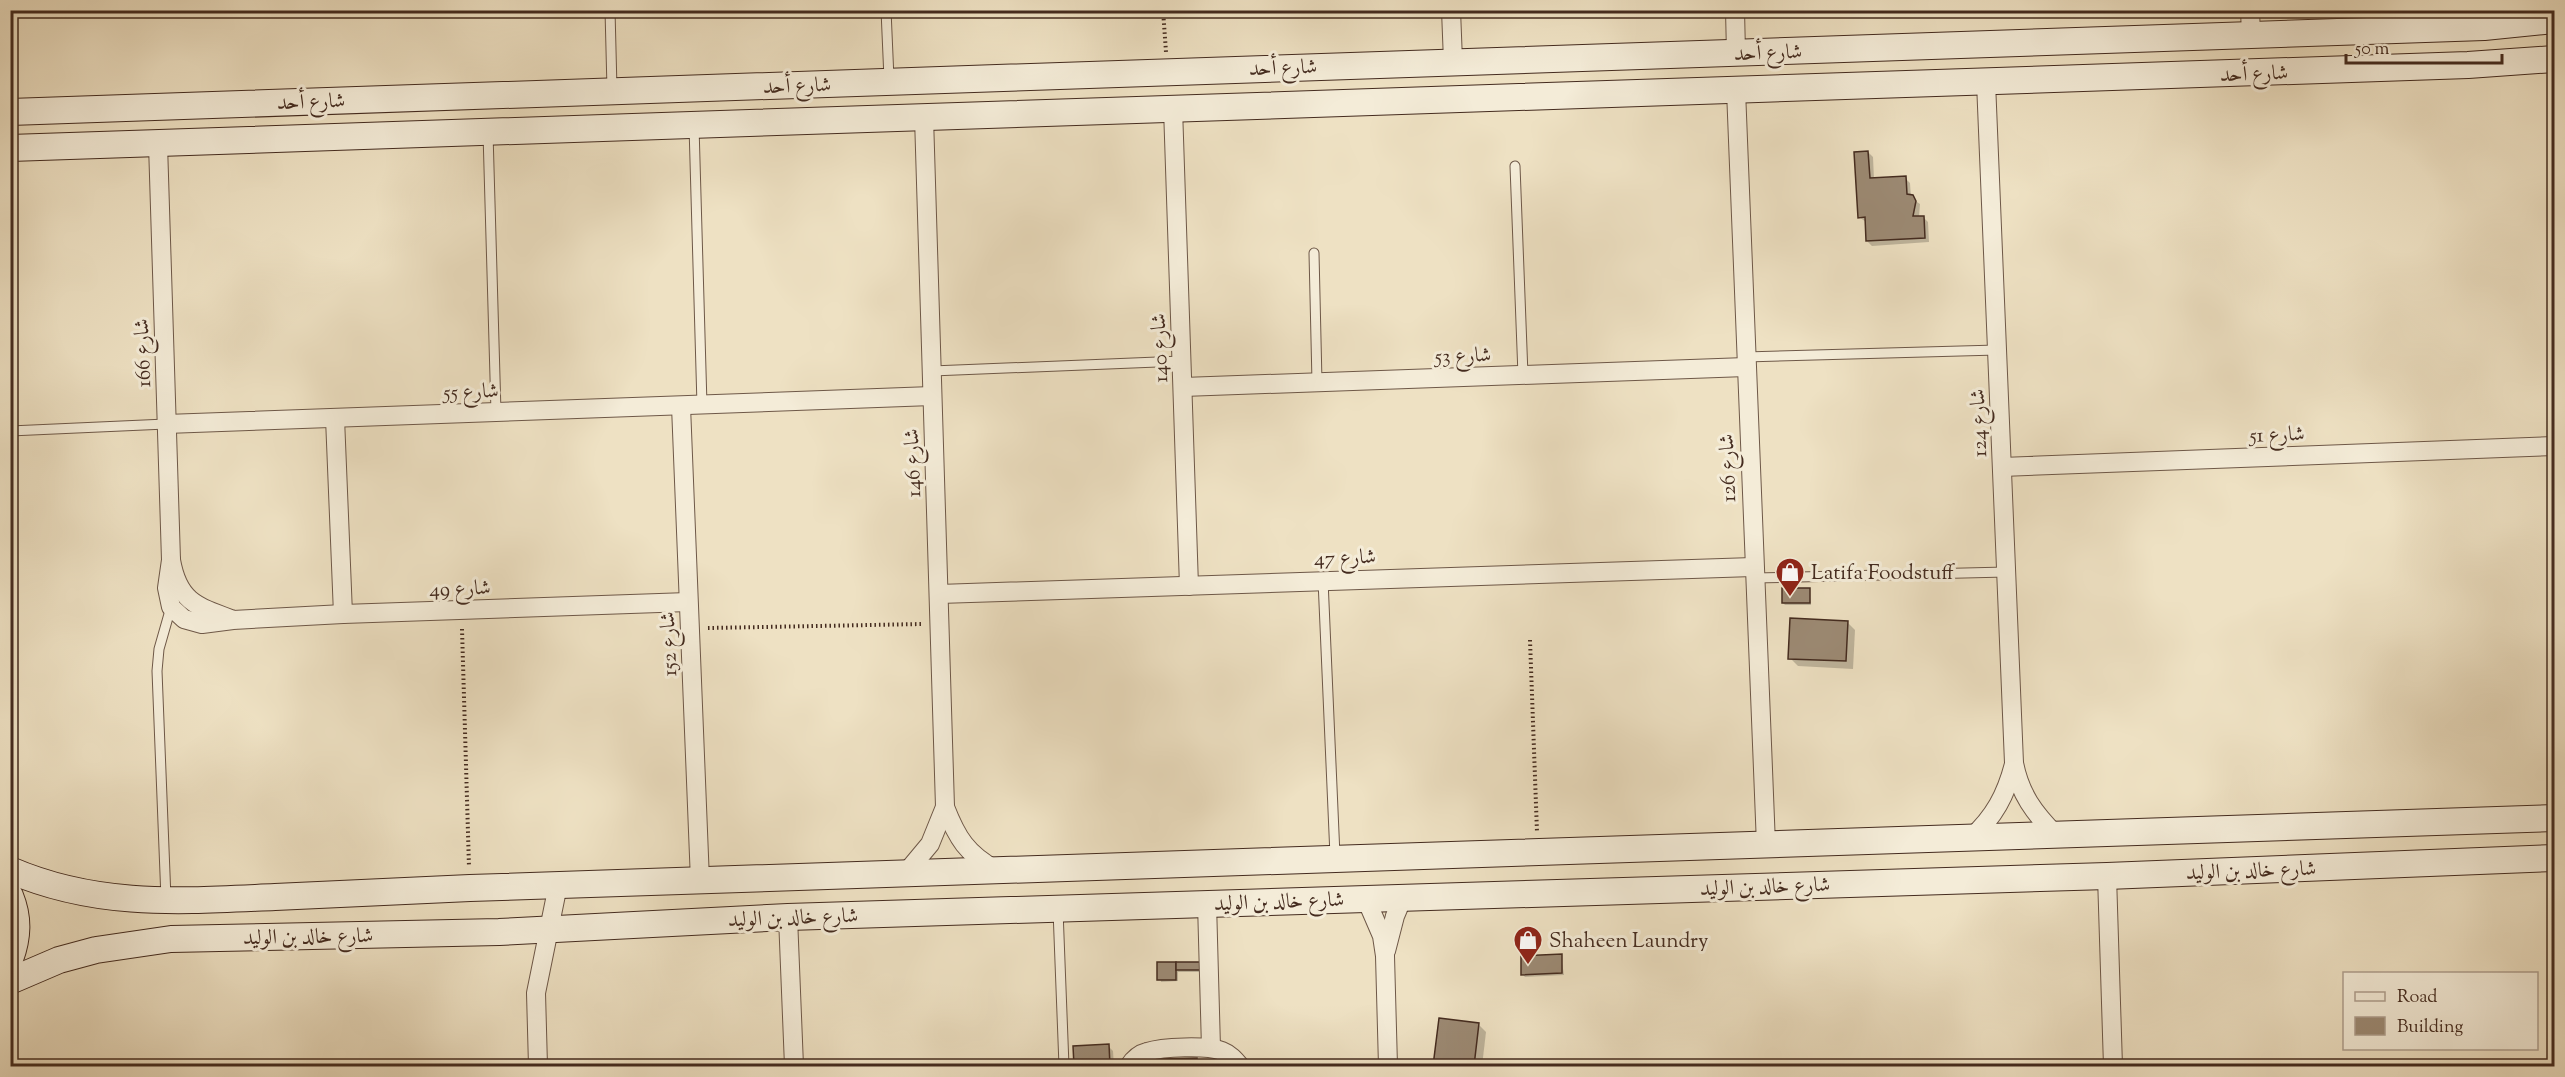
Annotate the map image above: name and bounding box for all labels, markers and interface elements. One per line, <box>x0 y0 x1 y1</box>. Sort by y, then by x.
scale bar <box>2346 27 2502 65</box>
street label: شارع أحد <box>1733 36 1803 71</box>
text: 50 m <box>2354 37 2390 63</box>
street label: شارع أحد <box>1248 51 1318 86</box>
street label: شارع أحد <box>2219 57 2289 92</box>
street label: شارع أحد <box>762 69 832 104</box>
street label: شارع أحد <box>276 85 346 120</box>
street label: شارع 140 <box>1145 313 1178 383</box>
street label: شارع 166 <box>128 318 161 388</box>
street label: شارع 53 <box>1433 341 1492 374</box>
street label: شارع 55 <box>442 377 499 410</box>
street label: شارع 124 <box>1964 388 1997 458</box>
street label: شارع 51 <box>2248 420 2305 453</box>
street label: شارع 146 <box>898 428 931 498</box>
street label: شارع 126 <box>1713 433 1746 503</box>
street label: شارع 47 <box>1314 543 1377 576</box>
shop icon: Latifa Foodstuff <box>1774 556 1806 598</box>
place label: Latifa Foodstuff <box>1811 559 1955 589</box>
street label: شارع 49 <box>429 574 491 607</box>
street label: شارع 152 <box>654 611 687 677</box>
street label: شارع خالد بن الوليد <box>2185 855 2317 890</box>
street label: شارع خالد بن الوليد <box>1699 871 1831 906</box>
street label: شارع خالد بن الوليد <box>1213 886 1345 921</box>
street label: شارع خالد بن الوليد <box>727 902 859 937</box>
street label: شارع خالد بن الوليد <box>243 922 374 955</box>
shop icon: Shaheen Laundry <box>1512 924 1544 966</box>
place label: Shaheen Laundry <box>1549 927 1709 957</box>
legend <box>2343 972 2538 1050</box>
text: Road <box>2397 985 2437 1011</box>
text: Building <box>2397 1015 2463 1041</box>

